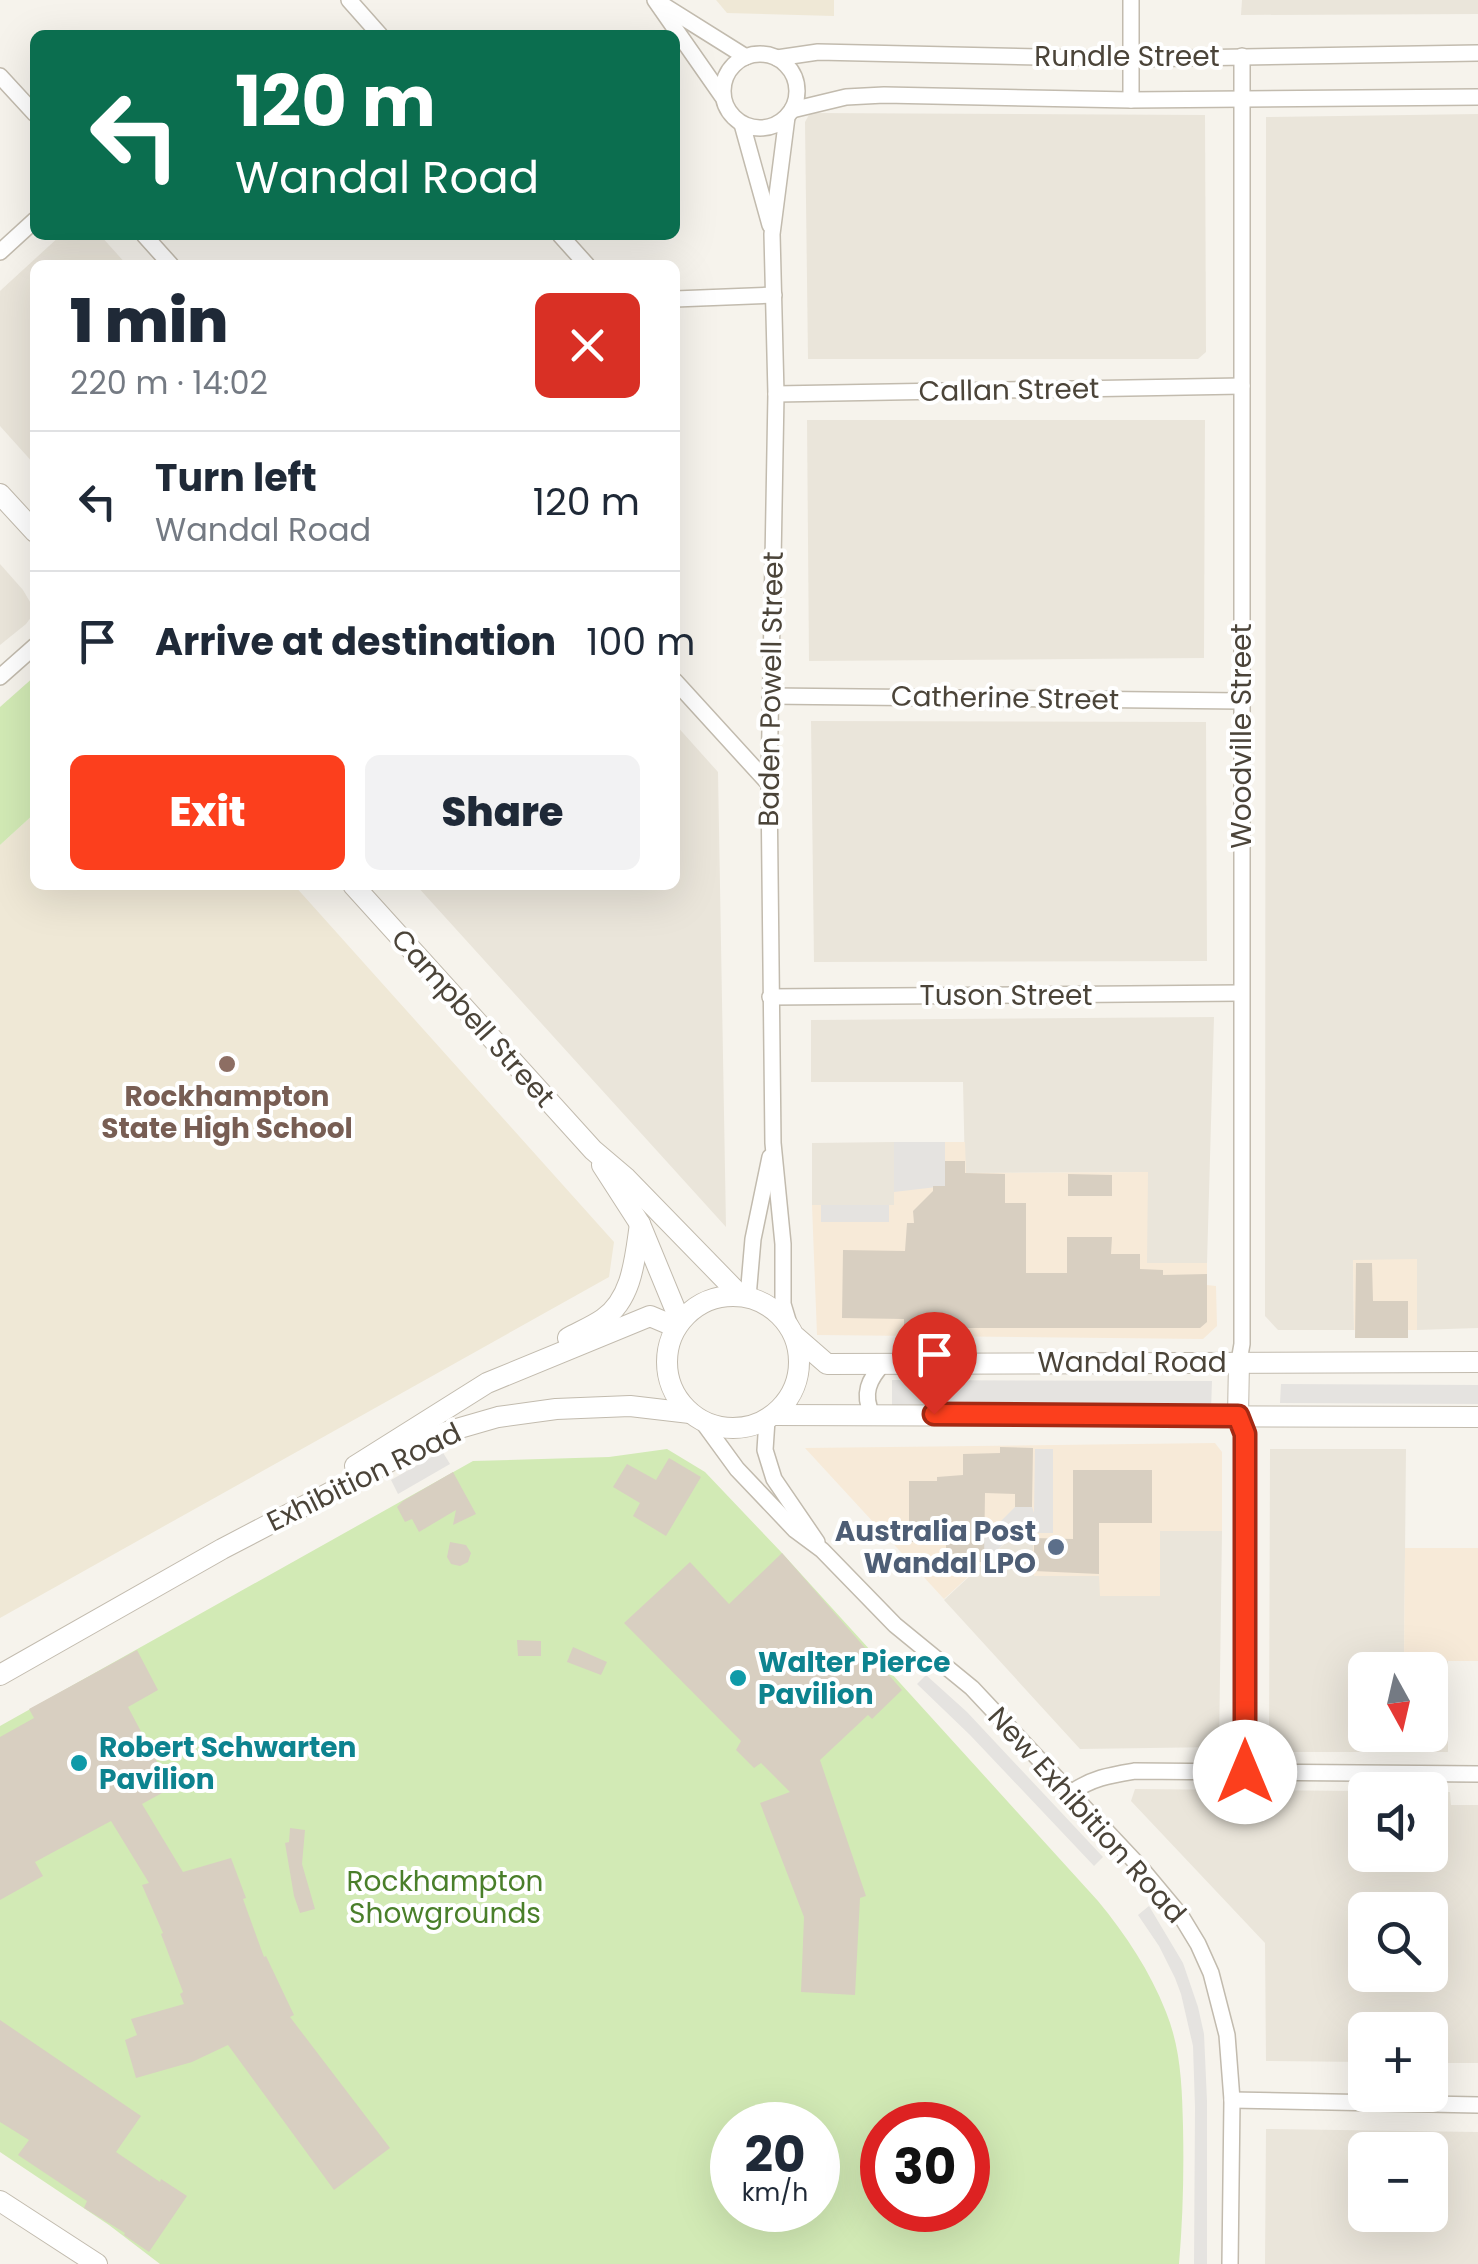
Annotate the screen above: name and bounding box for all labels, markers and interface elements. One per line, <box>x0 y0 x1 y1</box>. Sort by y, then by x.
street label: Rundle Street <box>1034 37 1220 76</box>
text: 120 m <box>235 52 436 151</box>
icon: left <box>70 70 200 200</box>
text: Wandal Road <box>235 146 539 209</box>
text: 1 min <box>70 279 228 363</box>
button: close <box>535 293 640 398</box>
text: 220 m · 14:02 <box>70 360 268 405</box>
street label: Callan Street <box>918 369 1100 411</box>
text: Turn left <box>155 451 317 504</box>
icon: left <box>70 474 125 529</box>
text: 120 m <box>533 475 640 528</box>
text: Wandal Road <box>155 507 371 552</box>
street label: Baden Powell Street <box>749 551 793 827</box>
icon: arrive <box>70 614 125 669</box>
text: Arrive at destination <box>155 615 556 668</box>
text: 100 m <box>586 615 695 668</box>
street label: Woodville Street <box>1222 623 1261 849</box>
street label: Catherine Street <box>891 677 1119 719</box>
button: Exit <box>70 755 345 870</box>
button: Share <box>365 755 640 870</box>
street label: Campbell Street <box>382 920 564 1116</box>
street label: Tuson Street <box>920 976 1093 1015</box>
marker: Rockhampton State High School <box>216 1053 238 1075</box>
place label: Rockhampton State High School <box>101 1077 353 1148</box>
pin <box>892 1312 977 1415</box>
icon: arrive <box>907 1327 962 1382</box>
street label: Wandal Road <box>1037 1343 1227 1382</box>
street label: Exhibition Road <box>260 1413 468 1541</box>
place label: Australia Post Wandal LPO <box>835 1512 1036 1583</box>
marker: Australia Post Wandal LPO <box>1045 1536 1067 1558</box>
place label: Walter Pierce Pavilion <box>758 1643 950 1714</box>
north arrow <box>1348 1652 1448 1752</box>
map controls <box>1348 1652 1448 2232</box>
marker: Walter Pierce Pavilion <box>727 1667 749 1689</box>
street label: New Exhibition Road <box>979 1698 1195 1932</box>
position arrow <box>1193 1720 1297 1824</box>
place label: Robert Schwarten Pavilion <box>99 1728 356 1799</box>
marker: Robert Schwarten Pavilion <box>68 1752 90 1774</box>
button: sound <box>1348 1772 1448 1872</box>
park label: Rockhampton Showgrounds <box>346 1862 544 1933</box>
button: search <box>1348 1892 1448 1992</box>
button: + <box>1348 2012 1448 2112</box>
speed limit sign: 30 <box>860 2102 990 2232</box>
text: 20 <box>744 2119 806 2190</box>
button: − <box>1348 2132 1448 2232</box>
text: km/h <box>742 2175 808 2210</box>

